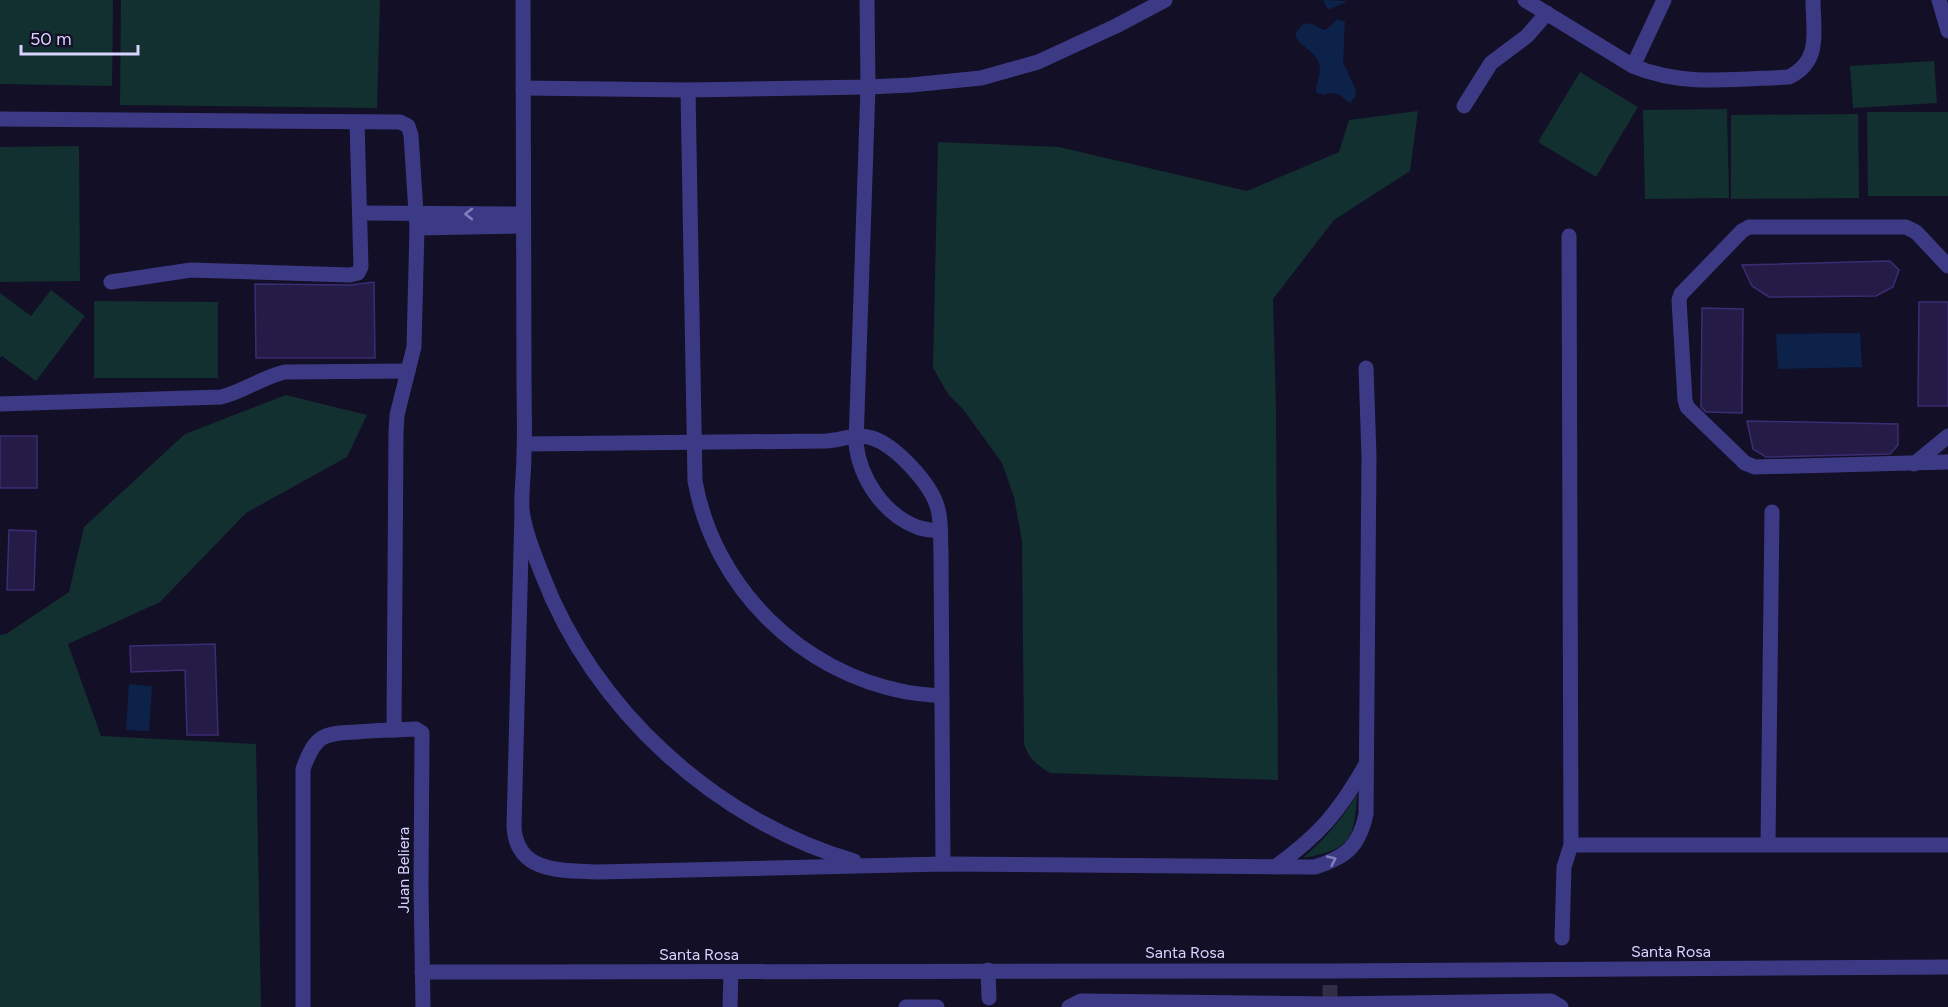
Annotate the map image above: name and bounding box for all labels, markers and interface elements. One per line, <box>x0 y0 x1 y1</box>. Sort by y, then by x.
scale bar <box>21 18 138 56</box>
text: 50 m <box>30 28 72 50</box>
one-way arrow <box>465 208 474 220</box>
street label: Juan Beliera <box>394 827 413 913</box>
one-way arrow <box>1325 856 1336 868</box>
street label: Santa Rosa <box>1631 942 1711 961</box>
street label: Santa Rosa <box>1145 943 1225 962</box>
street label: Santa Rosa <box>659 945 739 964</box>

